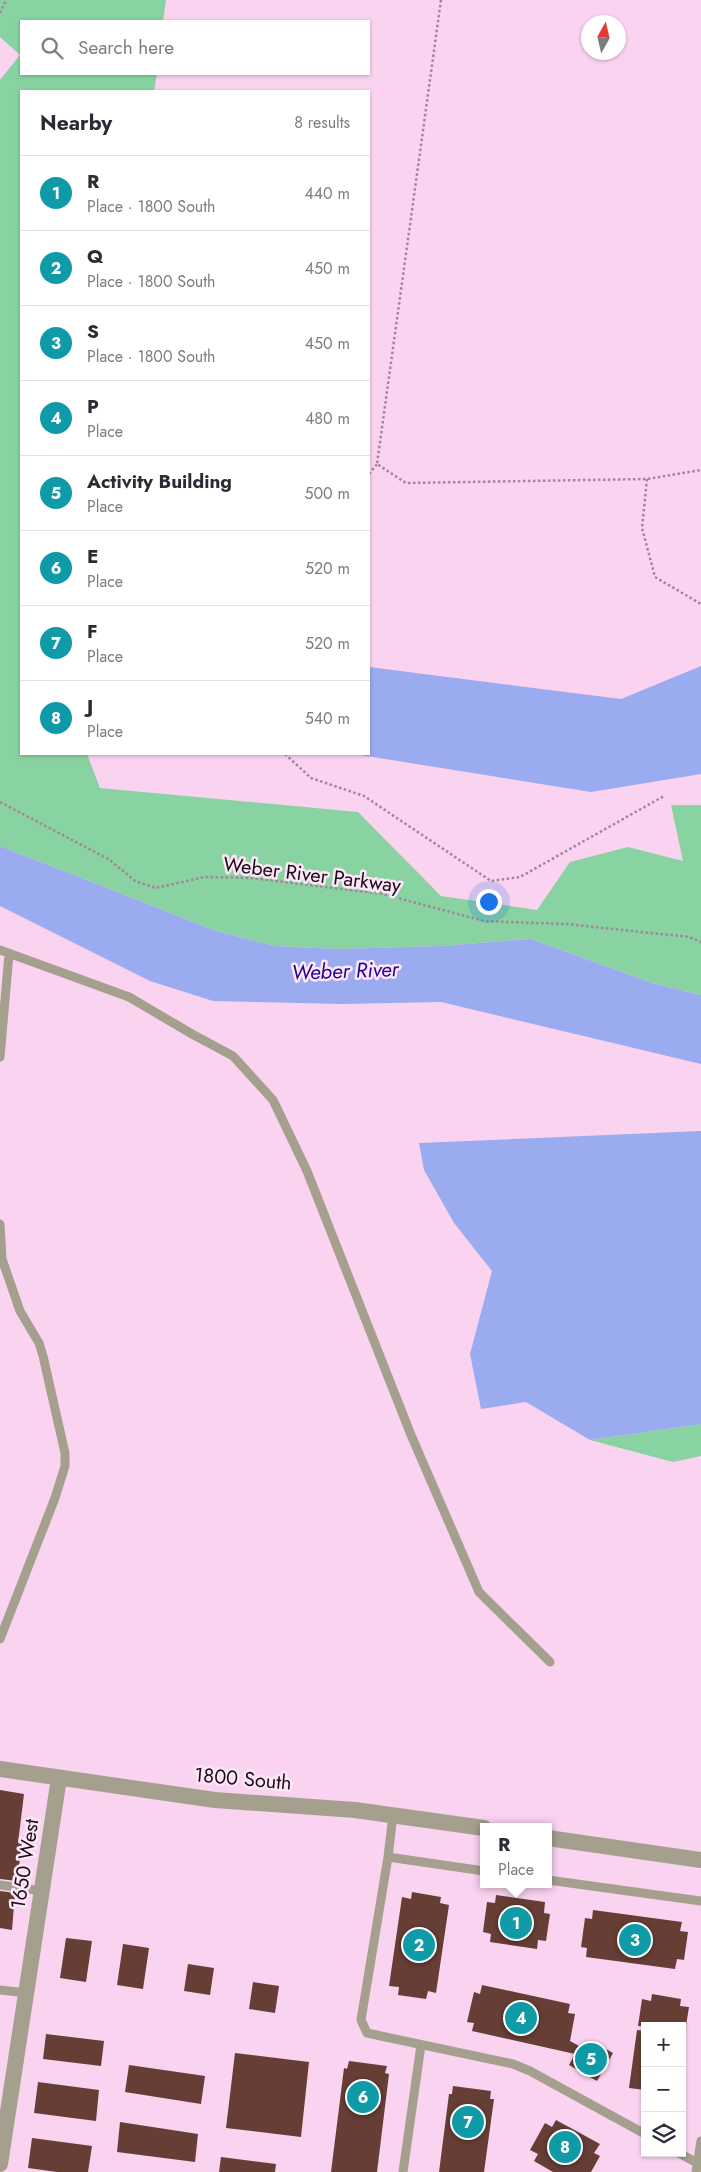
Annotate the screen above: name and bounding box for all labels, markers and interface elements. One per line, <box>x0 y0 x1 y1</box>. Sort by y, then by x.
north arrow <box>581 15 626 60</box>
search box <box>20 20 370 75</box>
icon: search <box>38 34 66 62</box>
text: Search here <box>78 34 174 61</box>
text: Nearby <box>40 108 112 138</box>
text: 8 results <box>294 111 350 134</box>
text: R <box>87 168 99 195</box>
text: 1 <box>52 182 60 205</box>
text: 440 m <box>304 182 350 205</box>
text: Place · 1800 South <box>87 195 216 218</box>
text: Q <box>87 243 103 270</box>
text: 2 <box>51 257 61 280</box>
text: 450 m <box>305 257 350 280</box>
text: Place · 1800 South <box>87 270 216 293</box>
text: S <box>87 318 99 345</box>
text: 3 <box>51 332 61 355</box>
text: 450 m <box>305 332 350 355</box>
text: Place · 1800 South <box>87 345 216 368</box>
text: P <box>87 393 99 420</box>
text: 4 <box>50 407 62 430</box>
text: 480 m <box>305 407 350 430</box>
text: Place <box>87 420 123 443</box>
text: Activity Building <box>87 468 232 495</box>
text: 5 <box>51 482 61 505</box>
text: 500 m <box>304 482 350 505</box>
text: Place <box>87 495 123 518</box>
text: E <box>87 543 98 570</box>
text: 6 <box>51 557 61 580</box>
text: 520 m <box>305 557 350 580</box>
text: Place <box>87 570 123 593</box>
text: F <box>87 618 98 645</box>
text: 7 <box>51 632 61 655</box>
text: 520 m <box>305 632 350 655</box>
text: Place <box>87 645 123 668</box>
text: J <box>87 693 93 720</box>
text: 8 <box>51 707 61 730</box>
text: 540 m <box>305 707 350 730</box>
text: Place <box>87 720 123 743</box>
street label: Weber River Parkway <box>221 850 403 900</box>
your location <box>476 889 502 915</box>
water label: Weber River <box>291 954 400 988</box>
street label: 1800 South <box>193 1760 293 1798</box>
street label: 1650 West <box>4 1817 46 1911</box>
popup <box>480 1823 552 1888</box>
text: R <box>498 1831 510 1858</box>
text: Place <box>498 1858 534 1881</box>
pin: 1 <box>500 1904 532 1942</box>
pin: 3 <box>619 1921 651 1959</box>
pin: 2 <box>403 1926 435 1964</box>
pin: 4 <box>505 1999 537 2037</box>
map controls <box>641 2022 686 2157</box>
button: + <box>641 2022 686 2067</box>
pin: 5 <box>575 2040 607 2078</box>
button: − <box>641 2067 686 2112</box>
pin: 6 <box>347 2078 379 2116</box>
pin: 7 <box>452 2103 484 2141</box>
button: layers <box>641 2112 686 2157</box>
pin: 8 <box>549 2128 581 2166</box>

